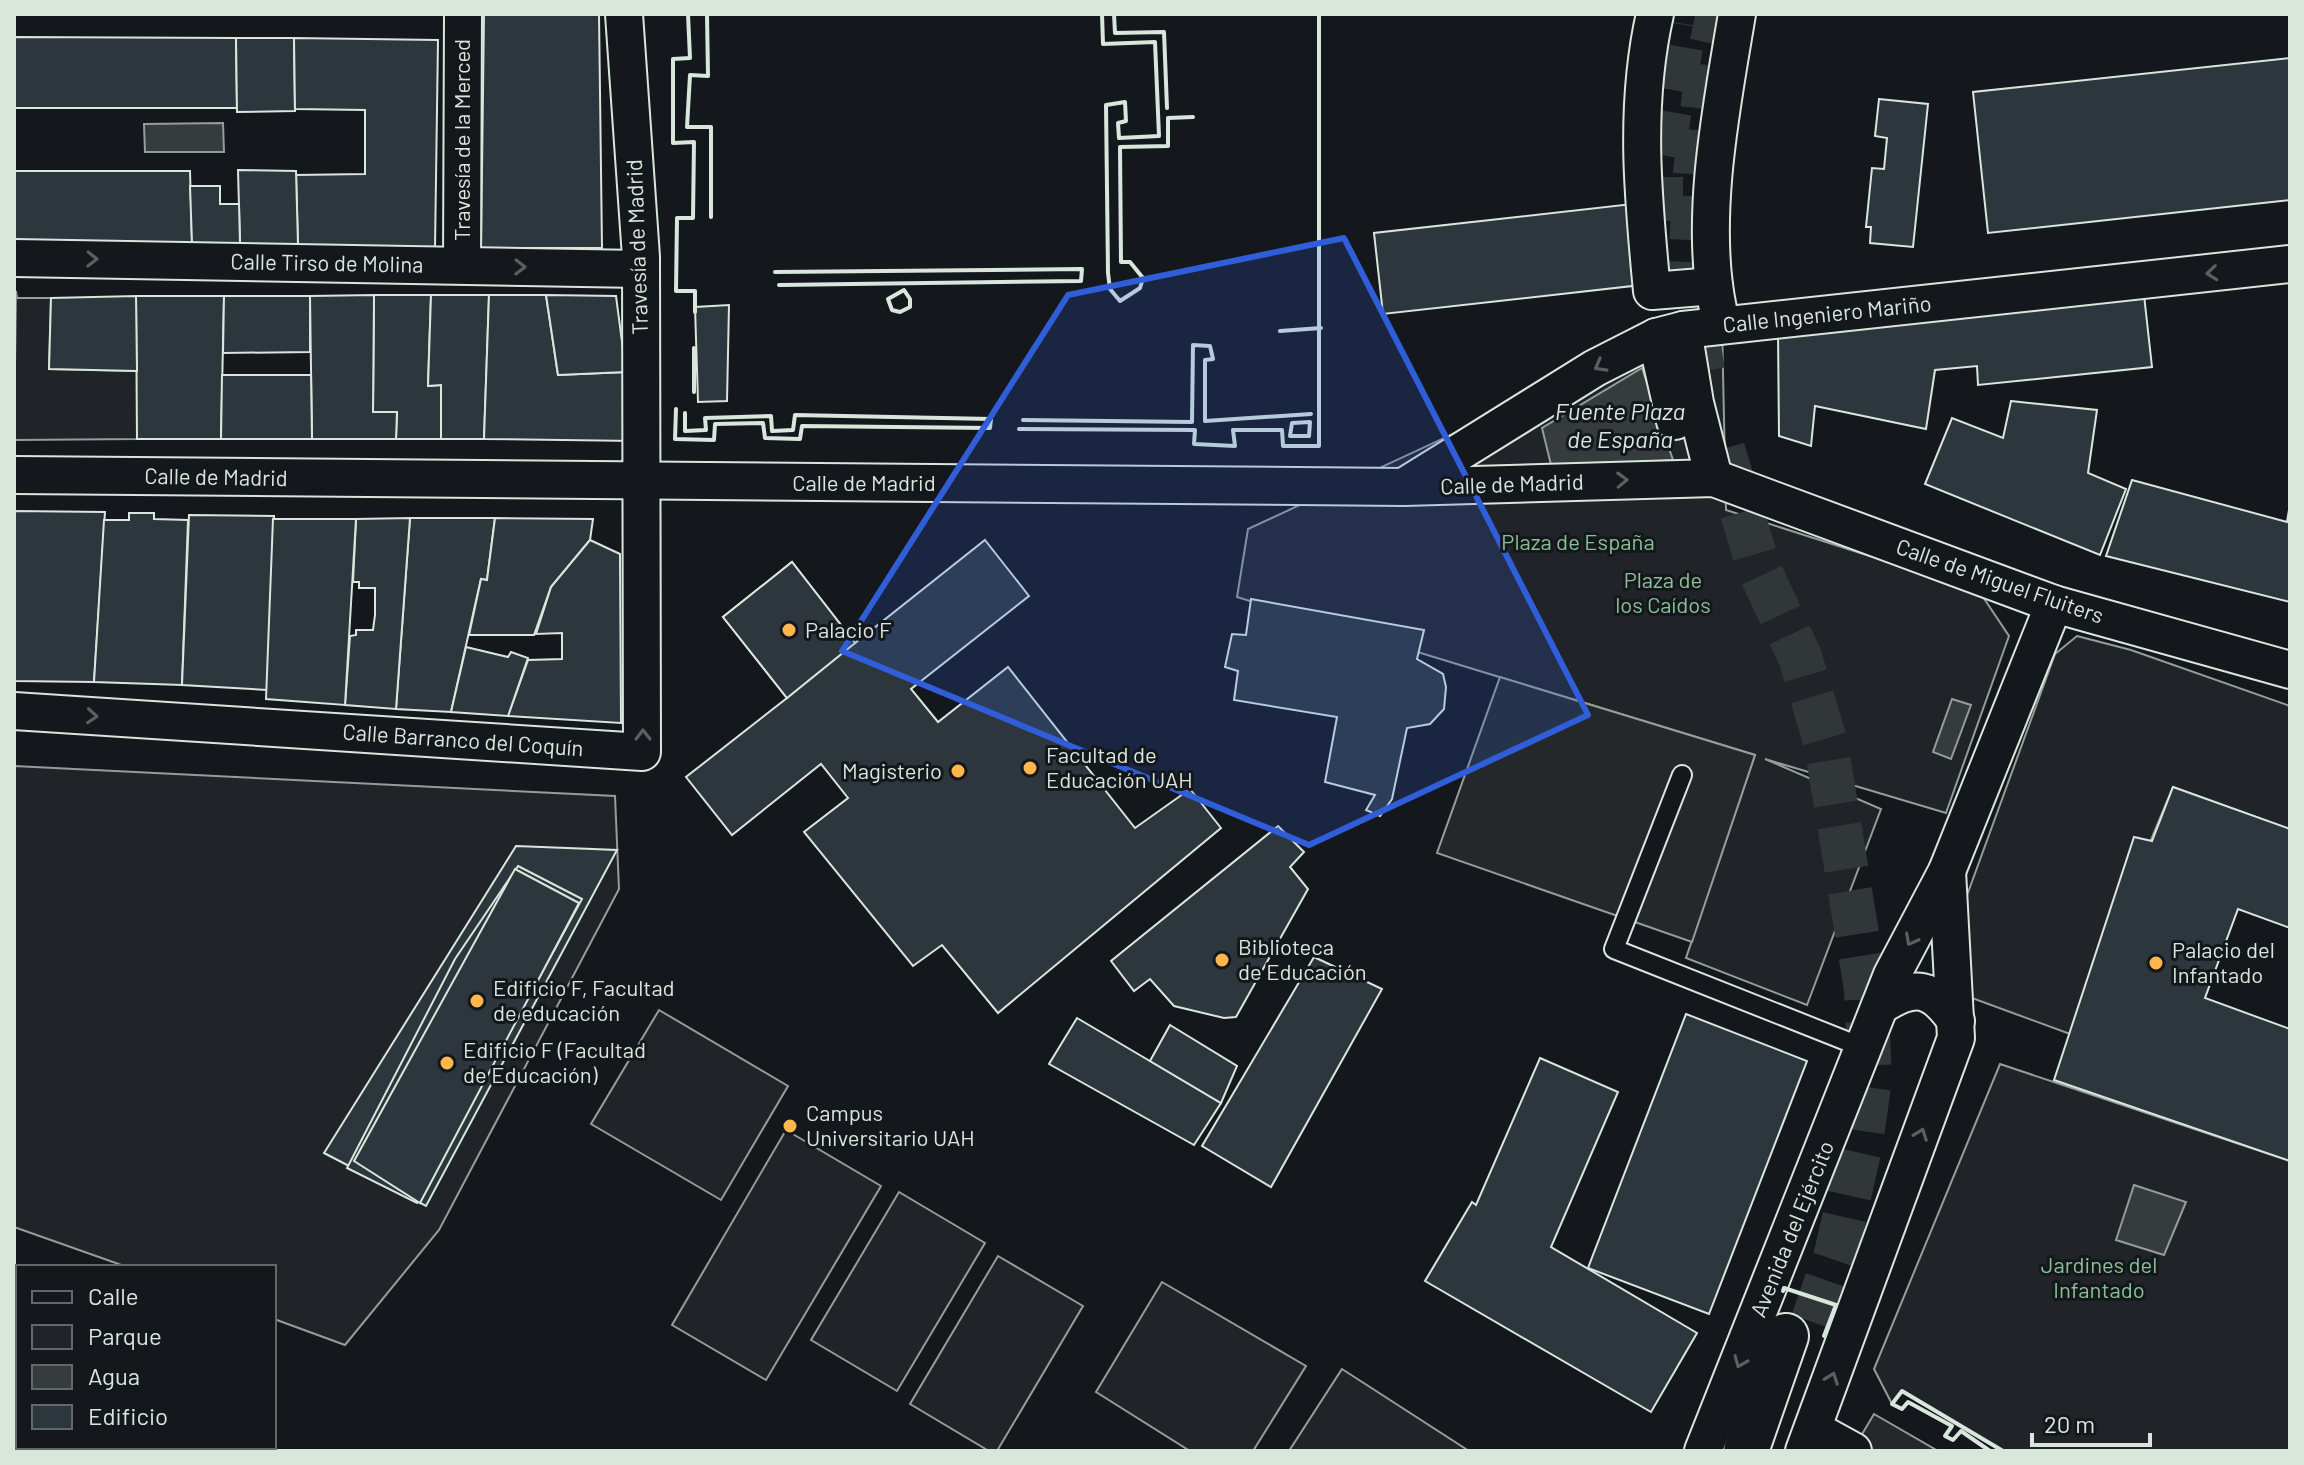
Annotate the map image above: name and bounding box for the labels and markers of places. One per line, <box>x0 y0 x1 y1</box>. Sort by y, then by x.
place label: Palacio F <box>805 616 892 642</box>
marker: Palacio F <box>780 621 798 639</box>
place label: Facultad de Educación UAH <box>1046 741 1193 792</box>
place label: Magisterio <box>842 757 942 783</box>
marker: Facultad de Educación UAH <box>1021 759 1039 777</box>
marker: Magisterio <box>949 762 967 780</box>
place label: Biblioteca de Educación <box>1238 933 1367 984</box>
place label: Palacio del Infantado <box>2172 936 2275 987</box>
marker: Biblioteca de Educación <box>1213 951 1231 969</box>
marker: Palacio del Infantado <box>2147 954 2165 972</box>
place label: Edificio F, Facultad de educación <box>493 974 675 1025</box>
marker: Edificio F, Facultad de educación <box>468 992 486 1010</box>
place label: Edificio F (Facultad de Educación) <box>463 1036 646 1087</box>
marker: Edificio F (Facultad de Educación) <box>438 1054 456 1072</box>
place label: Campus Universitario UAH <box>806 1099 975 1150</box>
marker: Campus Universitario UAH <box>781 1117 799 1135</box>

